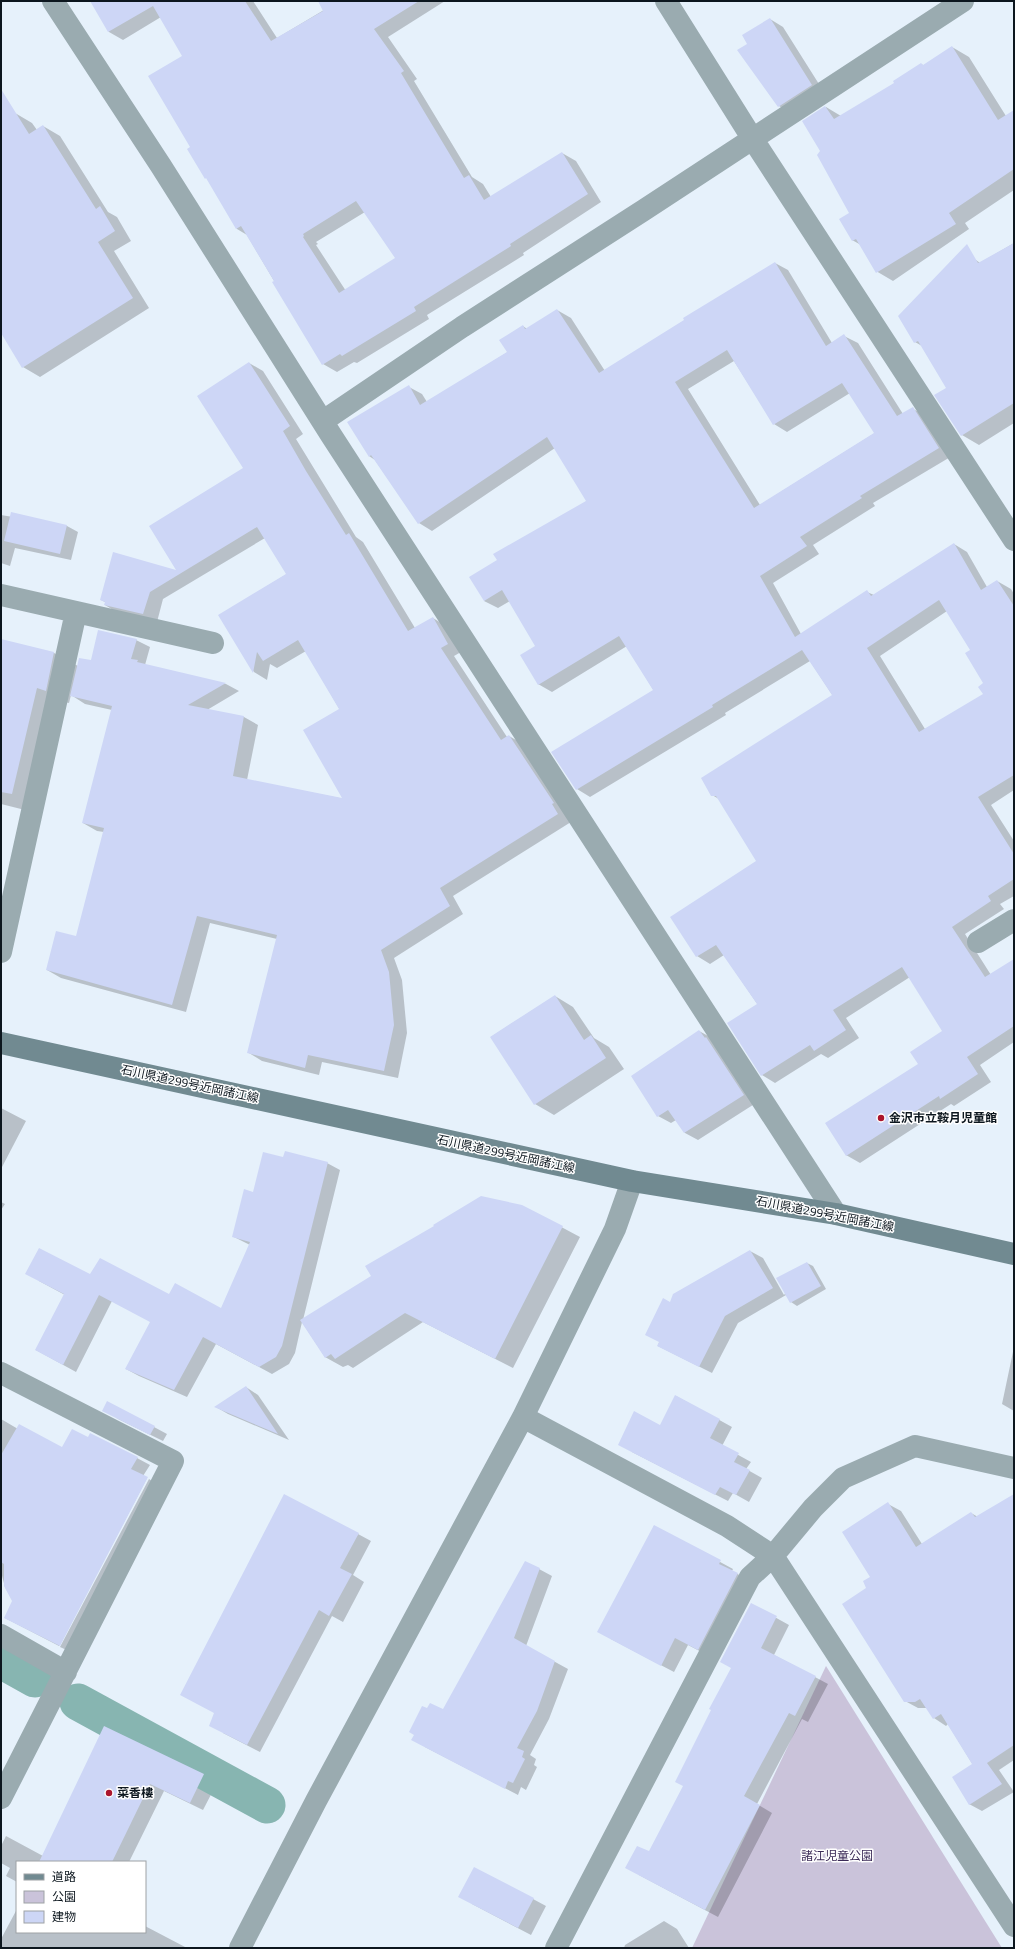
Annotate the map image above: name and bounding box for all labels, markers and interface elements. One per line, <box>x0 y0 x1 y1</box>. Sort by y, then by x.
street label: 石川県道299号近岡諸江線 <box>120 1060 261 1107</box>
place label: 金沢市立鞍月児童館 <box>889 1108 997 1127</box>
marker: 金沢市立鞍月児童館 <box>876 1113 886 1123</box>
street label: 石川県道299号近岡諸江線 <box>436 1130 577 1177</box>
street label: 石川県道299号近岡諸江線 <box>754 1191 896 1236</box>
place label: 菜香樓 <box>117 1783 153 1802</box>
marker: 菜香樓 <box>104 1788 114 1798</box>
park label: 諸江児童公園 <box>801 1846 873 1865</box>
legend <box>16 1861 146 1933</box>
text: 道路 <box>52 1867 76 1886</box>
text: 公園 <box>52 1887 76 1906</box>
text: 建物 <box>52 1907 76 1926</box>

